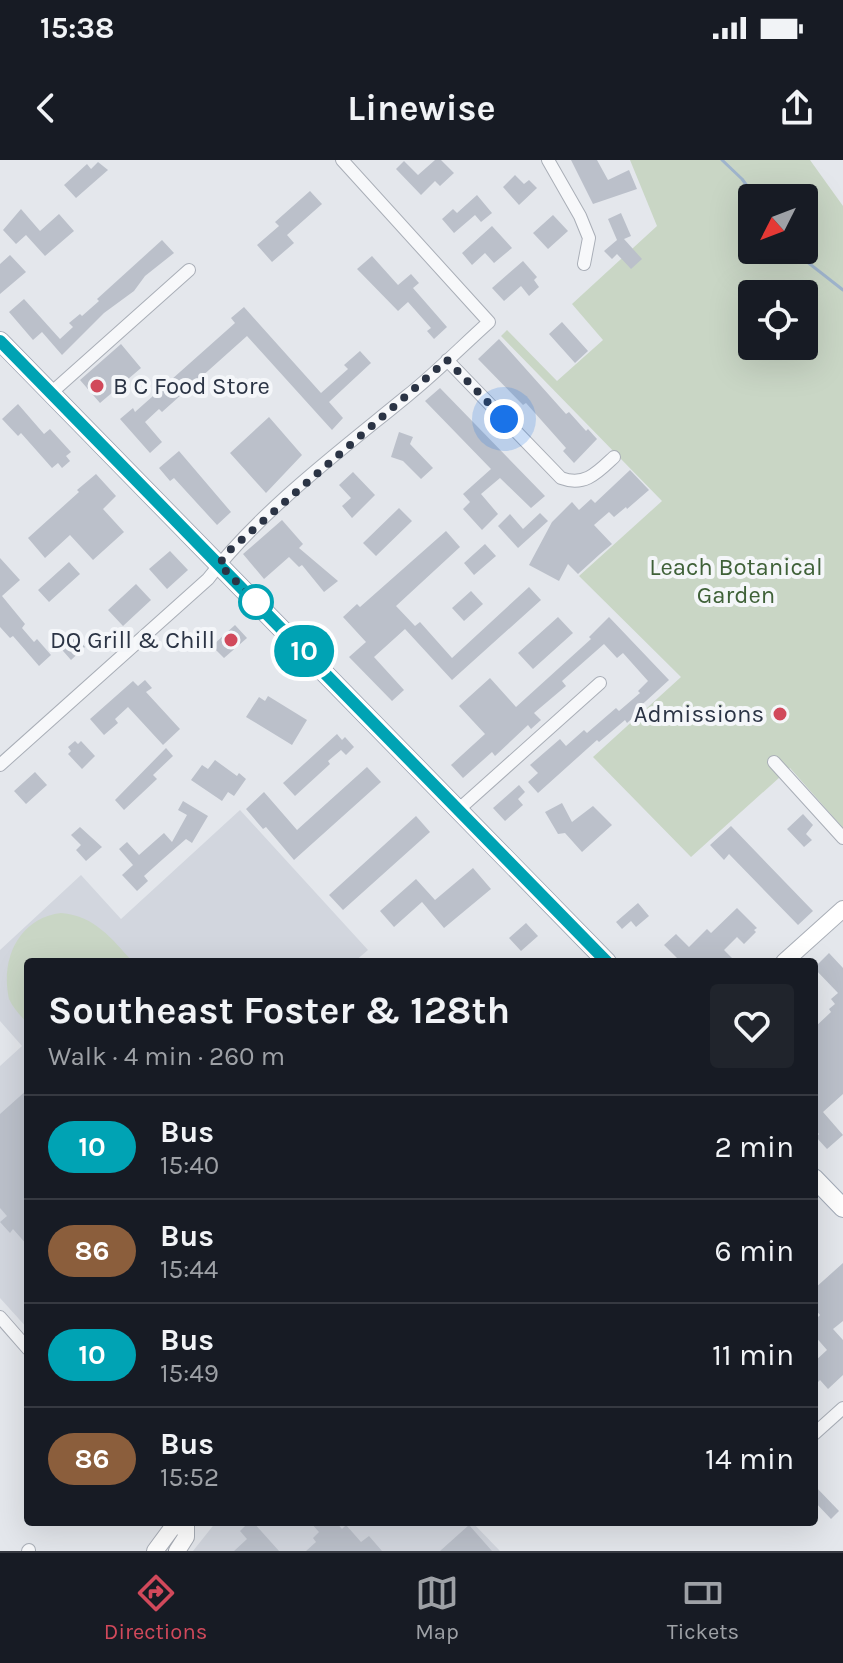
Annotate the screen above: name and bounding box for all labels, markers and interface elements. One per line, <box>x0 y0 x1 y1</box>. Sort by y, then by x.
text: 15:38 <box>40 10 114 46</box>
icon: back <box>24 86 68 130</box>
icon: share <box>775 86 819 130</box>
text: Linewise <box>347 87 496 129</box>
north arrow <box>738 184 818 264</box>
map controls <box>738 184 818 360</box>
button: locate <box>738 280 818 360</box>
place label: B C Food Store <box>113 372 270 400</box>
marker: B C Food Store <box>88 377 106 395</box>
your location <box>484 399 524 439</box>
park label: Leach Botanical Garden <box>649 553 823 609</box>
unlabelled marker <box>239 585 273 619</box>
line badge: 10 <box>268 625 340 677</box>
place label: DQ Grill & Chill <box>50 626 215 654</box>
marker: DQ Grill & Chill <box>222 631 240 649</box>
text: 10 <box>290 634 318 667</box>
place label: Admissions <box>634 700 764 728</box>
marker: Admissions <box>771 705 789 723</box>
button: heart <box>710 984 794 1068</box>
text: Southeast Foster & 128th <box>48 988 510 1033</box>
text: Walk · 4 min · 260 m <box>48 1041 285 1072</box>
text: Bus <box>160 1114 214 1150</box>
text: 2 min <box>714 1129 794 1165</box>
text: 10 <box>78 1130 106 1163</box>
text: 15:40 <box>160 1150 219 1181</box>
text: Bus <box>160 1218 214 1254</box>
text: 6 min <box>715 1233 794 1269</box>
text: 86 <box>74 1234 110 1267</box>
text: 15:44 <box>160 1254 218 1285</box>
text: Bus <box>160 1322 214 1358</box>
text: 11 min <box>712 1337 794 1373</box>
text: 10 <box>78 1338 106 1371</box>
text: 15:49 <box>160 1358 219 1389</box>
text: Bus <box>160 1426 214 1462</box>
text: 14 min <box>705 1441 794 1477</box>
text: 86 <box>74 1442 110 1475</box>
text: 15:52 <box>160 1462 219 1493</box>
tab: Directions <box>104 1571 207 1645</box>
tab: Map <box>415 1571 459 1645</box>
tab: Tickets <box>667 1571 739 1645</box>

